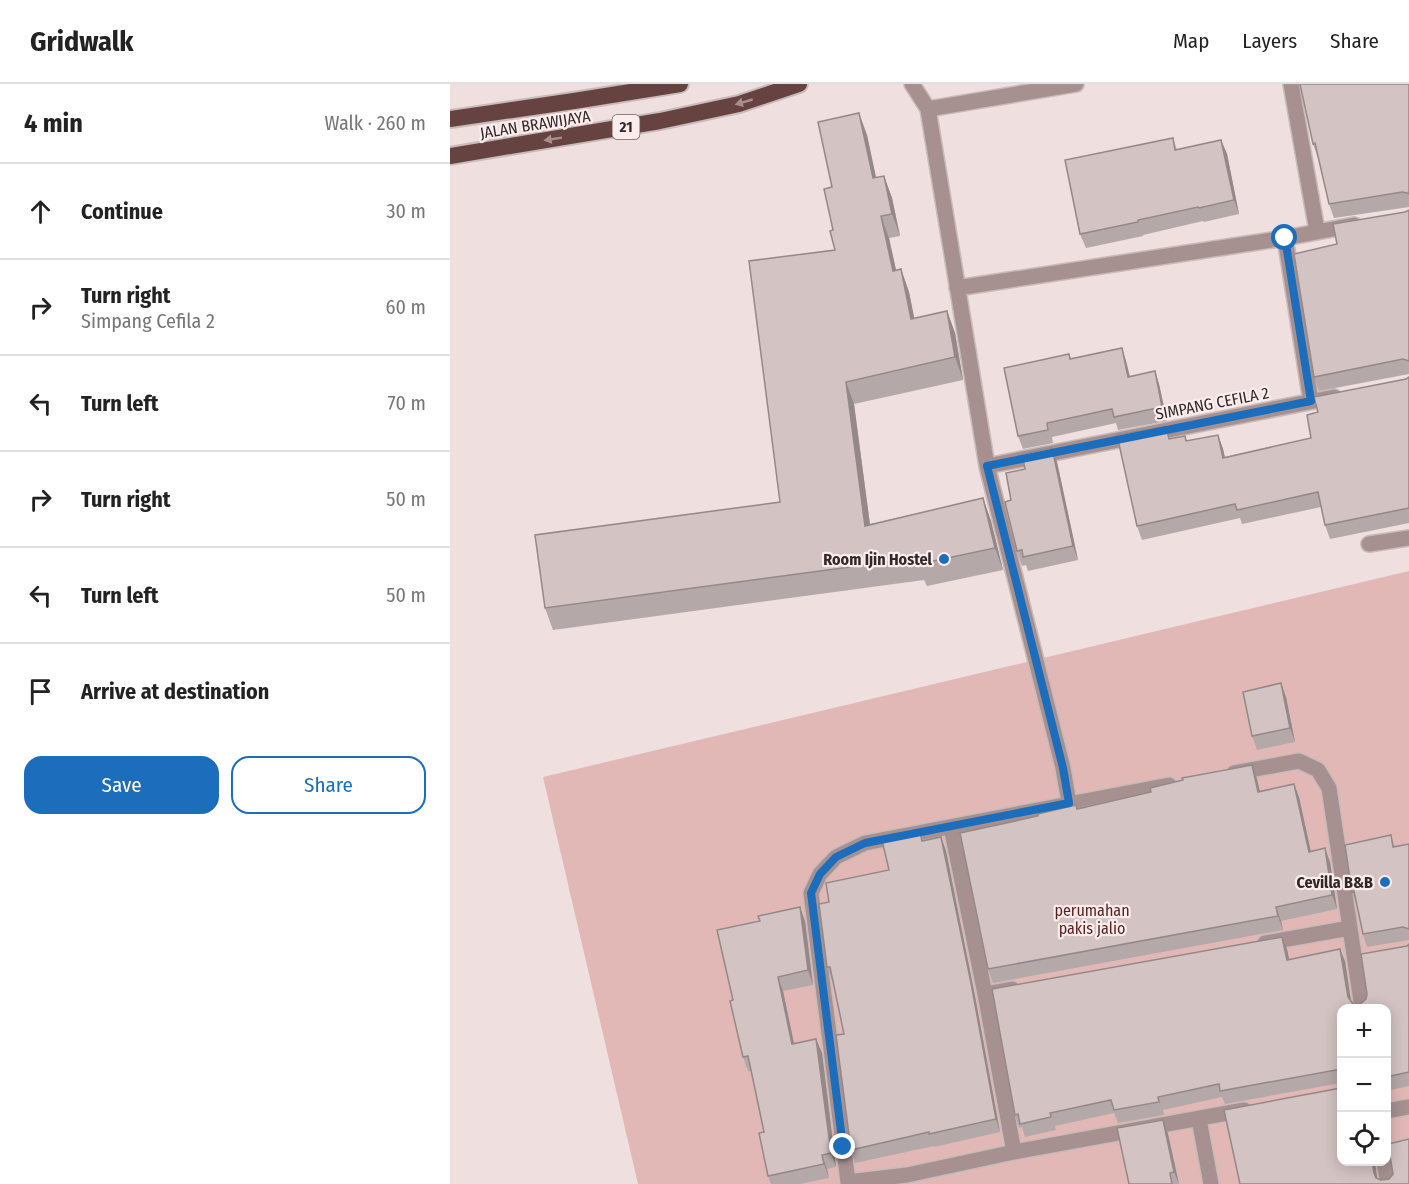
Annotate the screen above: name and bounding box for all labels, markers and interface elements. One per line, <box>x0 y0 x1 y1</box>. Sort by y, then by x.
text: Gridwalk <box>30 25 134 58</box>
text: Map <box>1173 28 1209 54</box>
text: Layers <box>1242 28 1297 54</box>
text: Share <box>1330 28 1379 54</box>
one-way arrow <box>735 98 753 107</box>
street label: JALAN BRAWIJAYA <box>479 106 592 143</box>
text: 4 min <box>24 108 83 139</box>
text: Walk · 260 m <box>325 111 426 135</box>
road number: 21 <box>612 115 640 139</box>
one-way arrow <box>543 135 562 144</box>
icon: ahead <box>24 195 57 228</box>
text: Continue <box>81 198 163 225</box>
text: 30 m <box>386 199 426 223</box>
route start <box>1271 224 1297 250</box>
text: Turn right <box>81 282 170 309</box>
icon: right <box>24 291 57 324</box>
text: 60 m <box>386 295 426 319</box>
text: Simpang Cefila 2 <box>81 309 215 333</box>
street label: SIMPANG CEFILA 2 <box>1154 383 1270 424</box>
icon: left <box>24 387 57 420</box>
text: Turn left <box>81 390 159 417</box>
text: 70 m <box>388 391 426 415</box>
icon: right <box>24 483 57 516</box>
text: Turn right <box>81 486 170 513</box>
text: 50 m <box>386 487 426 511</box>
place label: Room Ijin Hostel <box>823 550 933 569</box>
marker: Room Ijin Hostel <box>937 552 951 566</box>
icon: left <box>24 579 57 612</box>
text: Turn left <box>81 582 159 609</box>
text: 50 m <box>386 583 426 607</box>
icon: arrive <box>24 675 57 708</box>
text: Arrive at destination <box>81 678 269 705</box>
button: Save <box>24 756 219 814</box>
button: Share <box>231 756 426 814</box>
place label: Cevilla B&B <box>1296 873 1373 892</box>
marker: Cevilla B&B <box>1378 875 1392 889</box>
park label: perumahan pakis jalio <box>1054 901 1130 938</box>
map controls <box>1337 1004 1391 1166</box>
button: + <box>1337 1004 1391 1058</box>
button: − <box>1337 1058 1391 1112</box>
button: locate <box>1337 1112 1391 1166</box>
route end <box>829 1133 855 1159</box>

